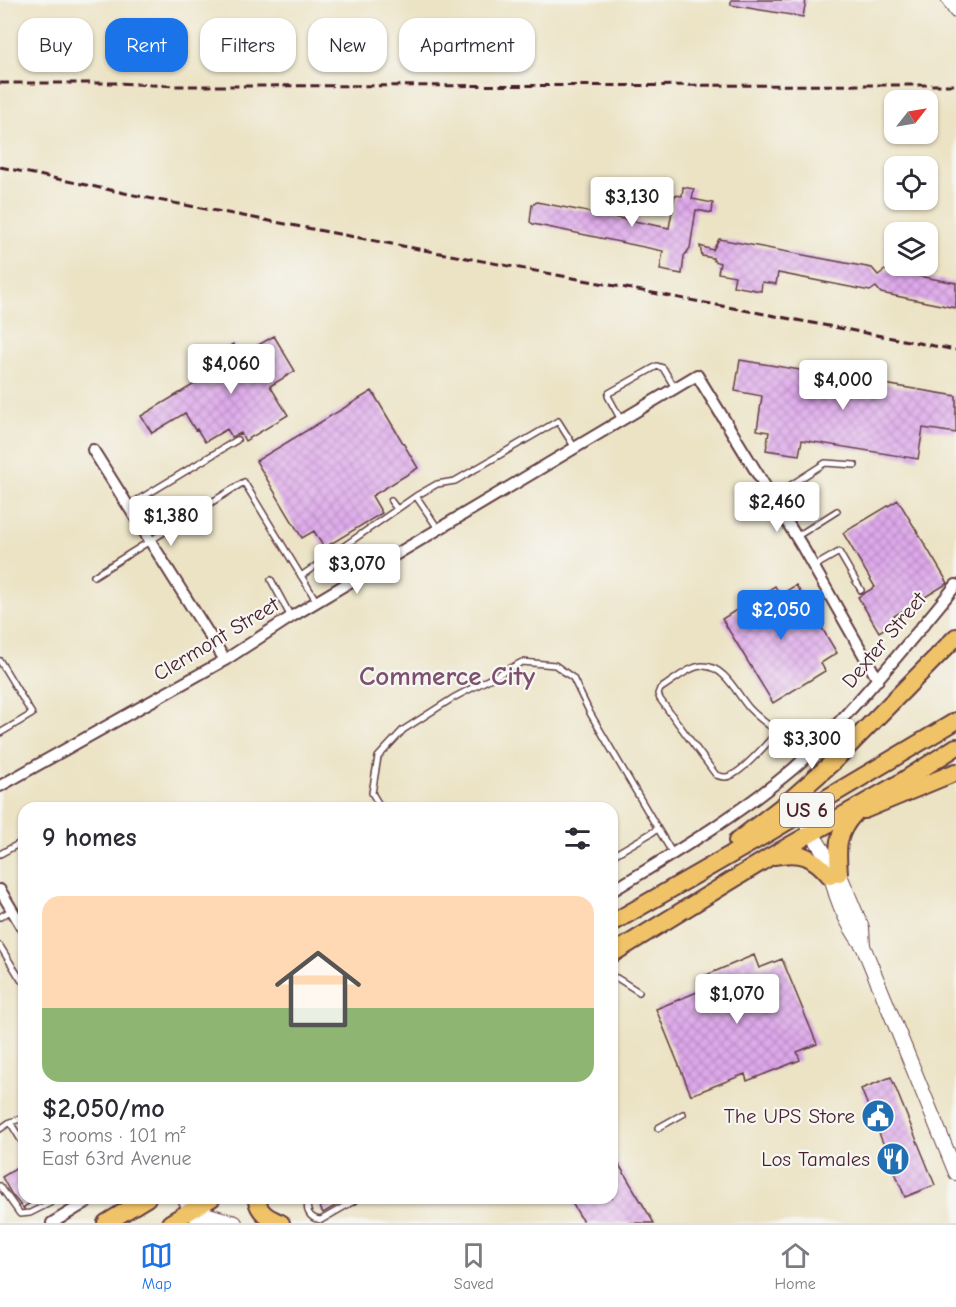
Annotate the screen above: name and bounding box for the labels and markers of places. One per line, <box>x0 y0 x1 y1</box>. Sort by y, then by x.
pin: $3,130 <box>583 177 681 228</box>
pin: $4,060 <box>182 344 280 395</box>
pin: $4,000 <box>794 360 892 411</box>
pin: $2,460 <box>728 482 826 533</box>
pin: $1,380 <box>122 496 220 547</box>
pin: $3,070 <box>308 544 406 595</box>
pin: $2,050 <box>732 590 830 641</box>
pin: $3,300 <box>763 719 861 770</box>
pin: $1,070 <box>688 974 786 1025</box>
public building icon: The UPS Store <box>860 1098 896 1134</box>
place label: The UPS Store <box>724 1104 855 1128</box>
restaurant icon: Los Tamales <box>875 1141 911 1177</box>
place label: Los Tamales <box>761 1147 870 1171</box>

